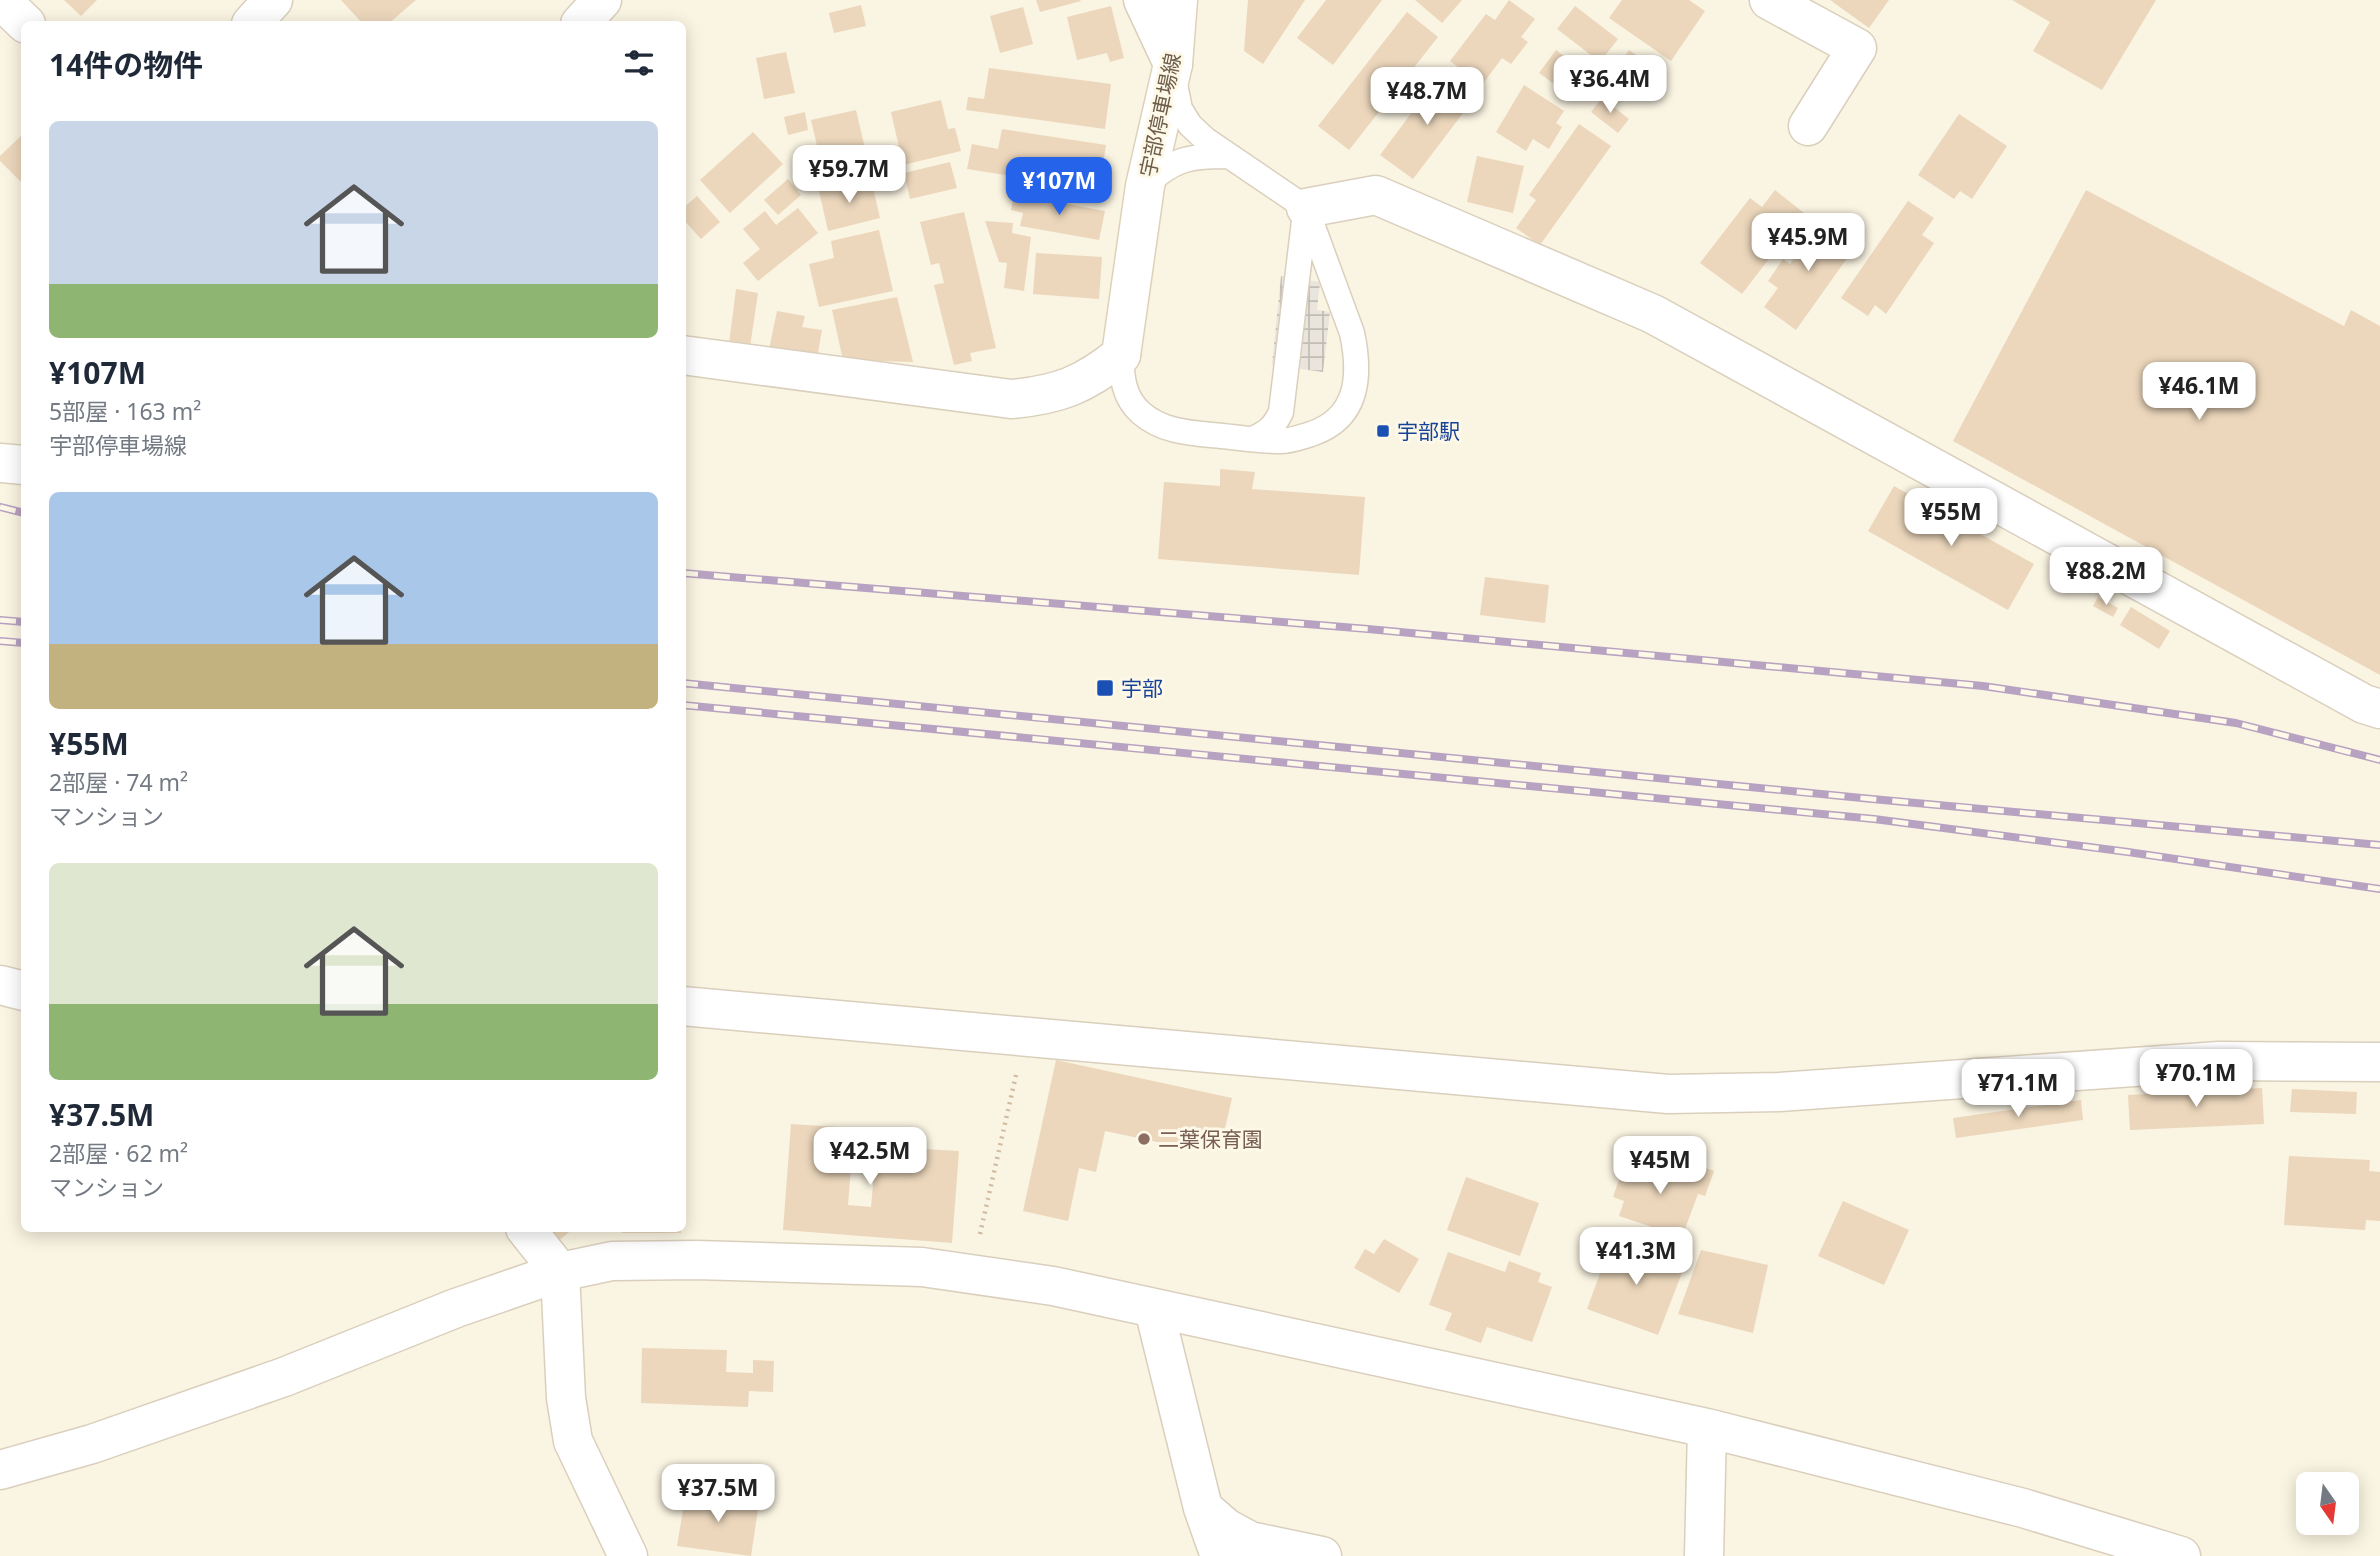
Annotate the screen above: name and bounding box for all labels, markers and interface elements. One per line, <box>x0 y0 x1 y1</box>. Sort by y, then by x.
text: 14件の物件 <box>49 44 203 85</box>
icon: filters <box>620 44 658 82</box>
street label: 宇部停車場線 <box>1133 50 1187 180</box>
pin: ¥36.4M <box>1553 55 1667 115</box>
text: ¥36.4M <box>1570 62 1650 94</box>
pin: ¥48.7M <box>1370 68 1484 127</box>
text: ¥48.7M <box>1387 74 1467 106</box>
pin: ¥59.7M <box>792 146 906 205</box>
text: ¥59.7M <box>809 152 889 184</box>
pin: ¥107M <box>1010 158 1108 217</box>
text: ¥107M <box>1022 164 1096 196</box>
icon: home <box>291 166 417 292</box>
pin: ¥45.9M <box>1751 214 1865 273</box>
text: ¥45.9M <box>1768 220 1848 252</box>
text: ¥107M <box>49 352 146 393</box>
pin: ¥46.1M <box>2142 362 2256 422</box>
text: ¥46.1M <box>2159 369 2239 401</box>
text: 5部屋 · 163 m² <box>49 395 201 427</box>
place label: 宇部駅 <box>1397 417 1460 445</box>
marker: 宇部駅 <box>1375 423 1391 439</box>
text: 宇部停車場線 <box>49 429 187 461</box>
pin: ¥55M <box>1910 489 1992 548</box>
text: ¥55M <box>1920 495 1982 527</box>
icon: home <box>291 537 417 663</box>
pin: ¥88.2M <box>2049 548 2163 607</box>
text: ¥88.2M <box>2066 554 2146 586</box>
place label: 宇部 <box>1121 674 1163 702</box>
marker: 宇部 <box>1095 678 1115 698</box>
text: ¥55M <box>49 723 129 764</box>
text: 2部屋 · 74 m² <box>49 766 188 798</box>
text: マンション <box>49 800 164 832</box>
icon: home <box>291 908 417 1034</box>
pin: ¥70.1M <box>2139 1050 2253 1109</box>
text: ¥70.1M <box>2156 1056 2236 1088</box>
pin: ¥71.1M <box>1961 1060 2075 1119</box>
text: ¥71.1M <box>1978 1066 2058 1098</box>
text: ¥37.5M <box>49 1094 154 1135</box>
place label: 二葉保育園 <box>1158 1125 1263 1153</box>
pin: ¥42.5M <box>813 1128 927 1187</box>
marker: 二葉保育園 <box>1136 1131 1152 1147</box>
text: ¥42.5M <box>830 1134 910 1166</box>
pin: ¥45M <box>1619 1136 1701 1196</box>
text: 2部屋 · 62 m² <box>49 1137 188 1169</box>
text: ¥45M <box>1629 1143 1691 1175</box>
text: マンション <box>49 1171 164 1203</box>
pin: ¥41.3M <box>1579 1228 1693 1287</box>
text: ¥41.3M <box>1596 1234 1676 1266</box>
pin: ¥37.5M <box>661 1464 775 1524</box>
text: ¥37.5M <box>678 1471 758 1503</box>
north arrow <box>2296 1472 2359 1535</box>
map controls <box>2296 1472 2359 1535</box>

